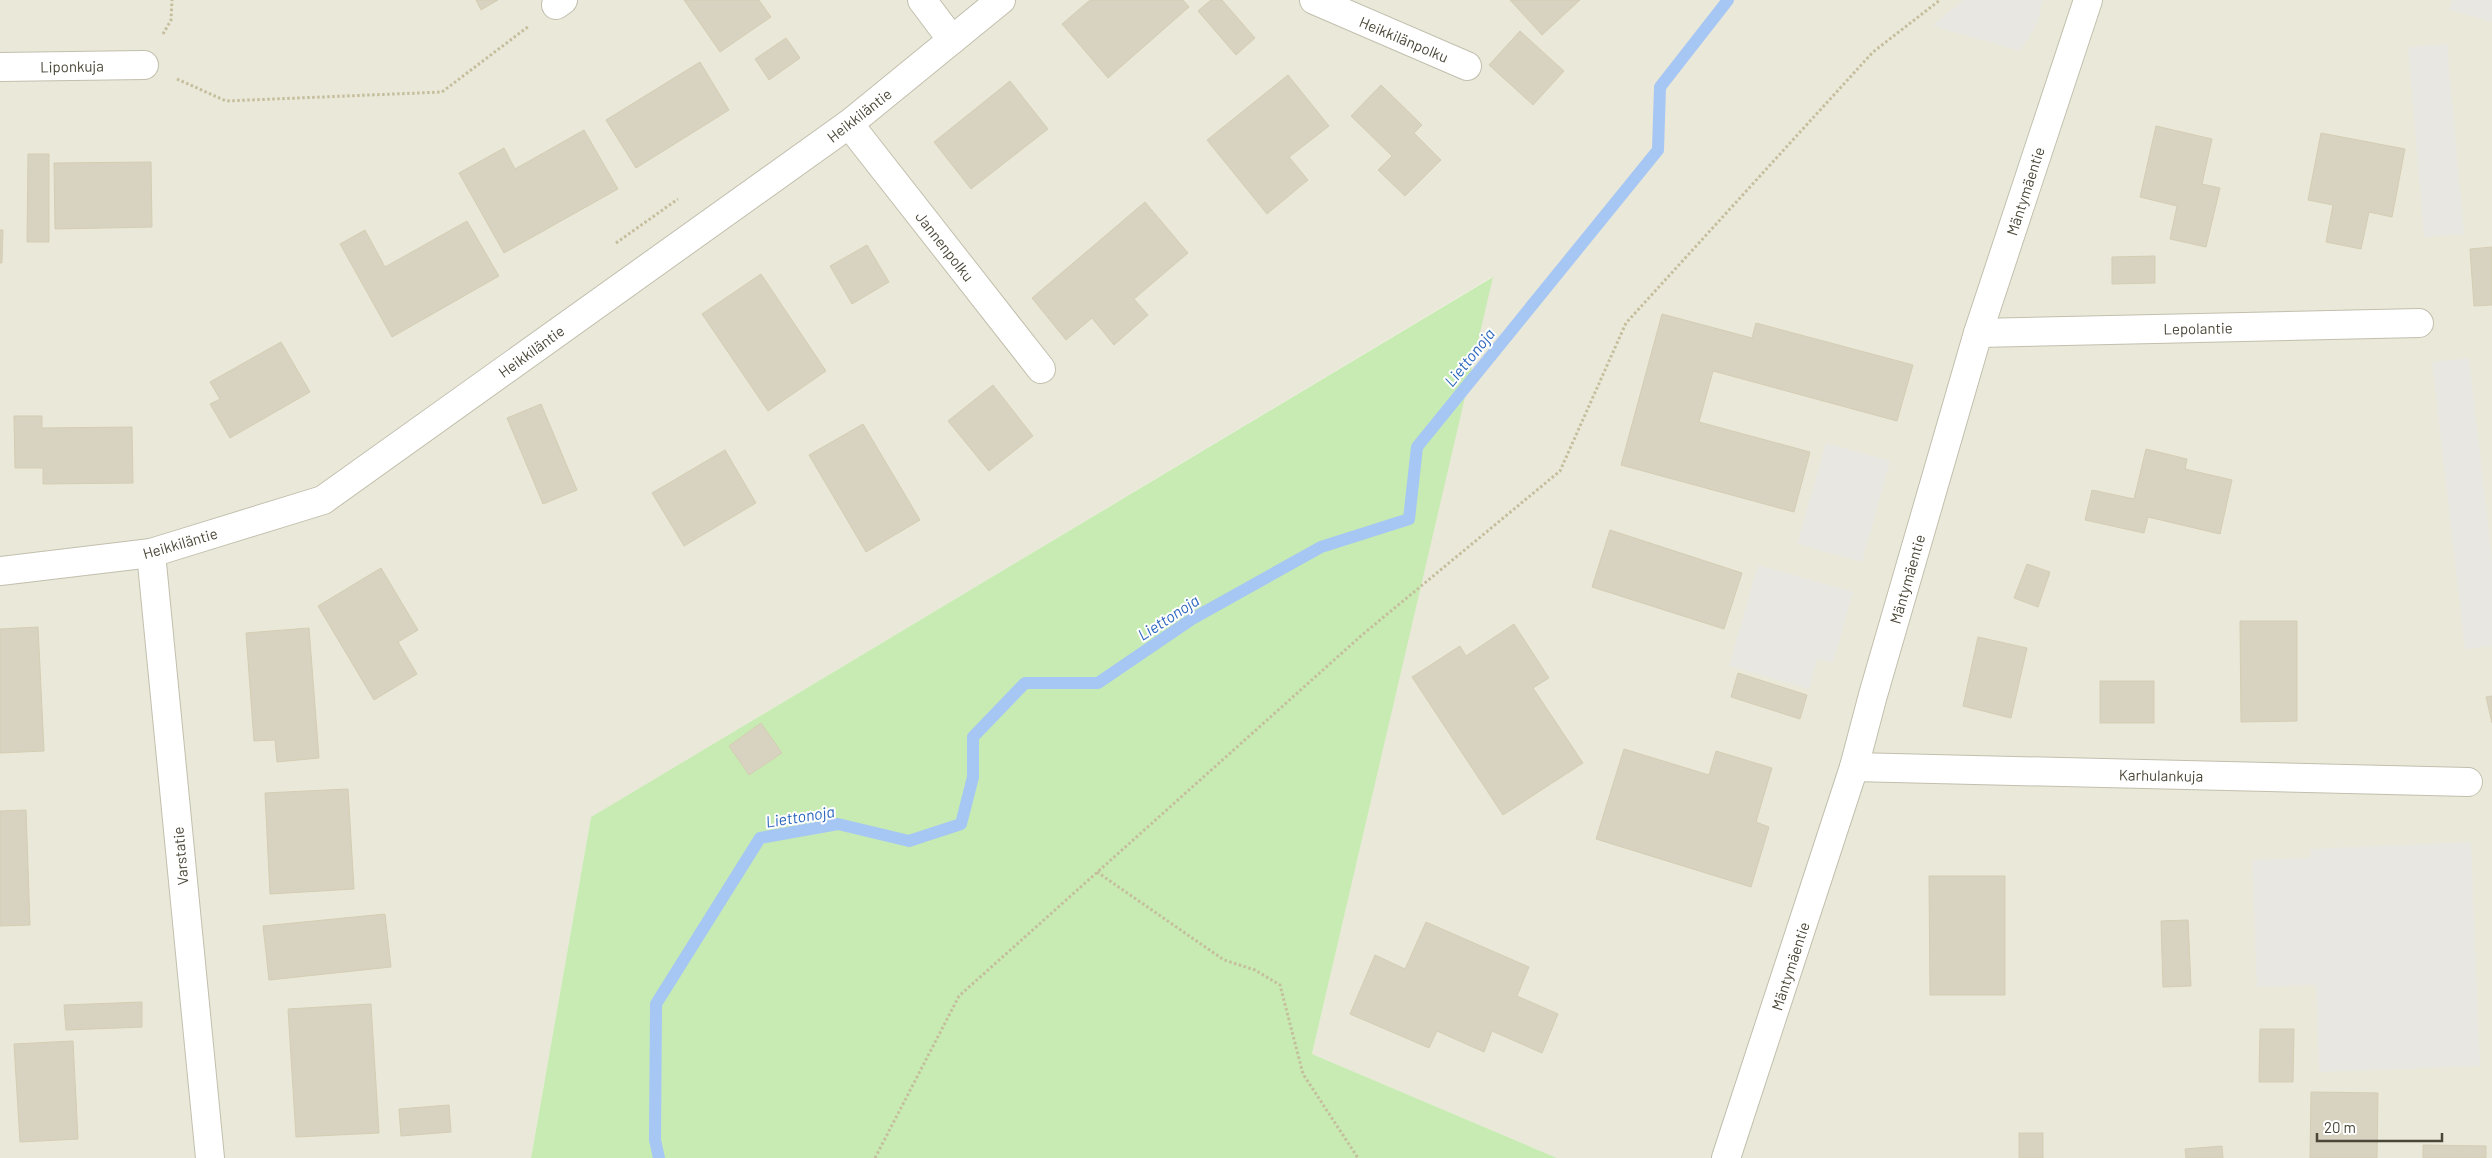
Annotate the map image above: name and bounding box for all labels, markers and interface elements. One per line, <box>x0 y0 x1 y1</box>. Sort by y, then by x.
street label: Heikkilänpolku <box>1357 12 1451 66</box>
street label: Liponkuja <box>40 56 104 76</box>
street label: Heikkiläntie <box>823 84 895 146</box>
street label: Mäntymäentie <box>2002 144 2048 238</box>
street label: Jannenpolku <box>912 207 978 285</box>
street label: Lepolantie <box>2163 318 2233 338</box>
street label: Heikkiläntie <box>495 321 567 381</box>
water label: Liettonoja <box>1440 324 1498 390</box>
street label: Heikkiläntie <box>141 524 219 562</box>
street label: Mäntymäentie <box>1886 532 1928 626</box>
water label: Liettonoja <box>1134 590 1202 644</box>
street label: Karhulankuja <box>2119 765 2203 785</box>
water label: Liettonoja <box>764 801 836 831</box>
street label: Varstatie <box>168 826 192 886</box>
street label: Mäntymäentie <box>1767 919 1813 1013</box>
scale bar <box>2317 1110 2442 1142</box>
text: 20 m <box>2324 1118 2356 1136</box>

